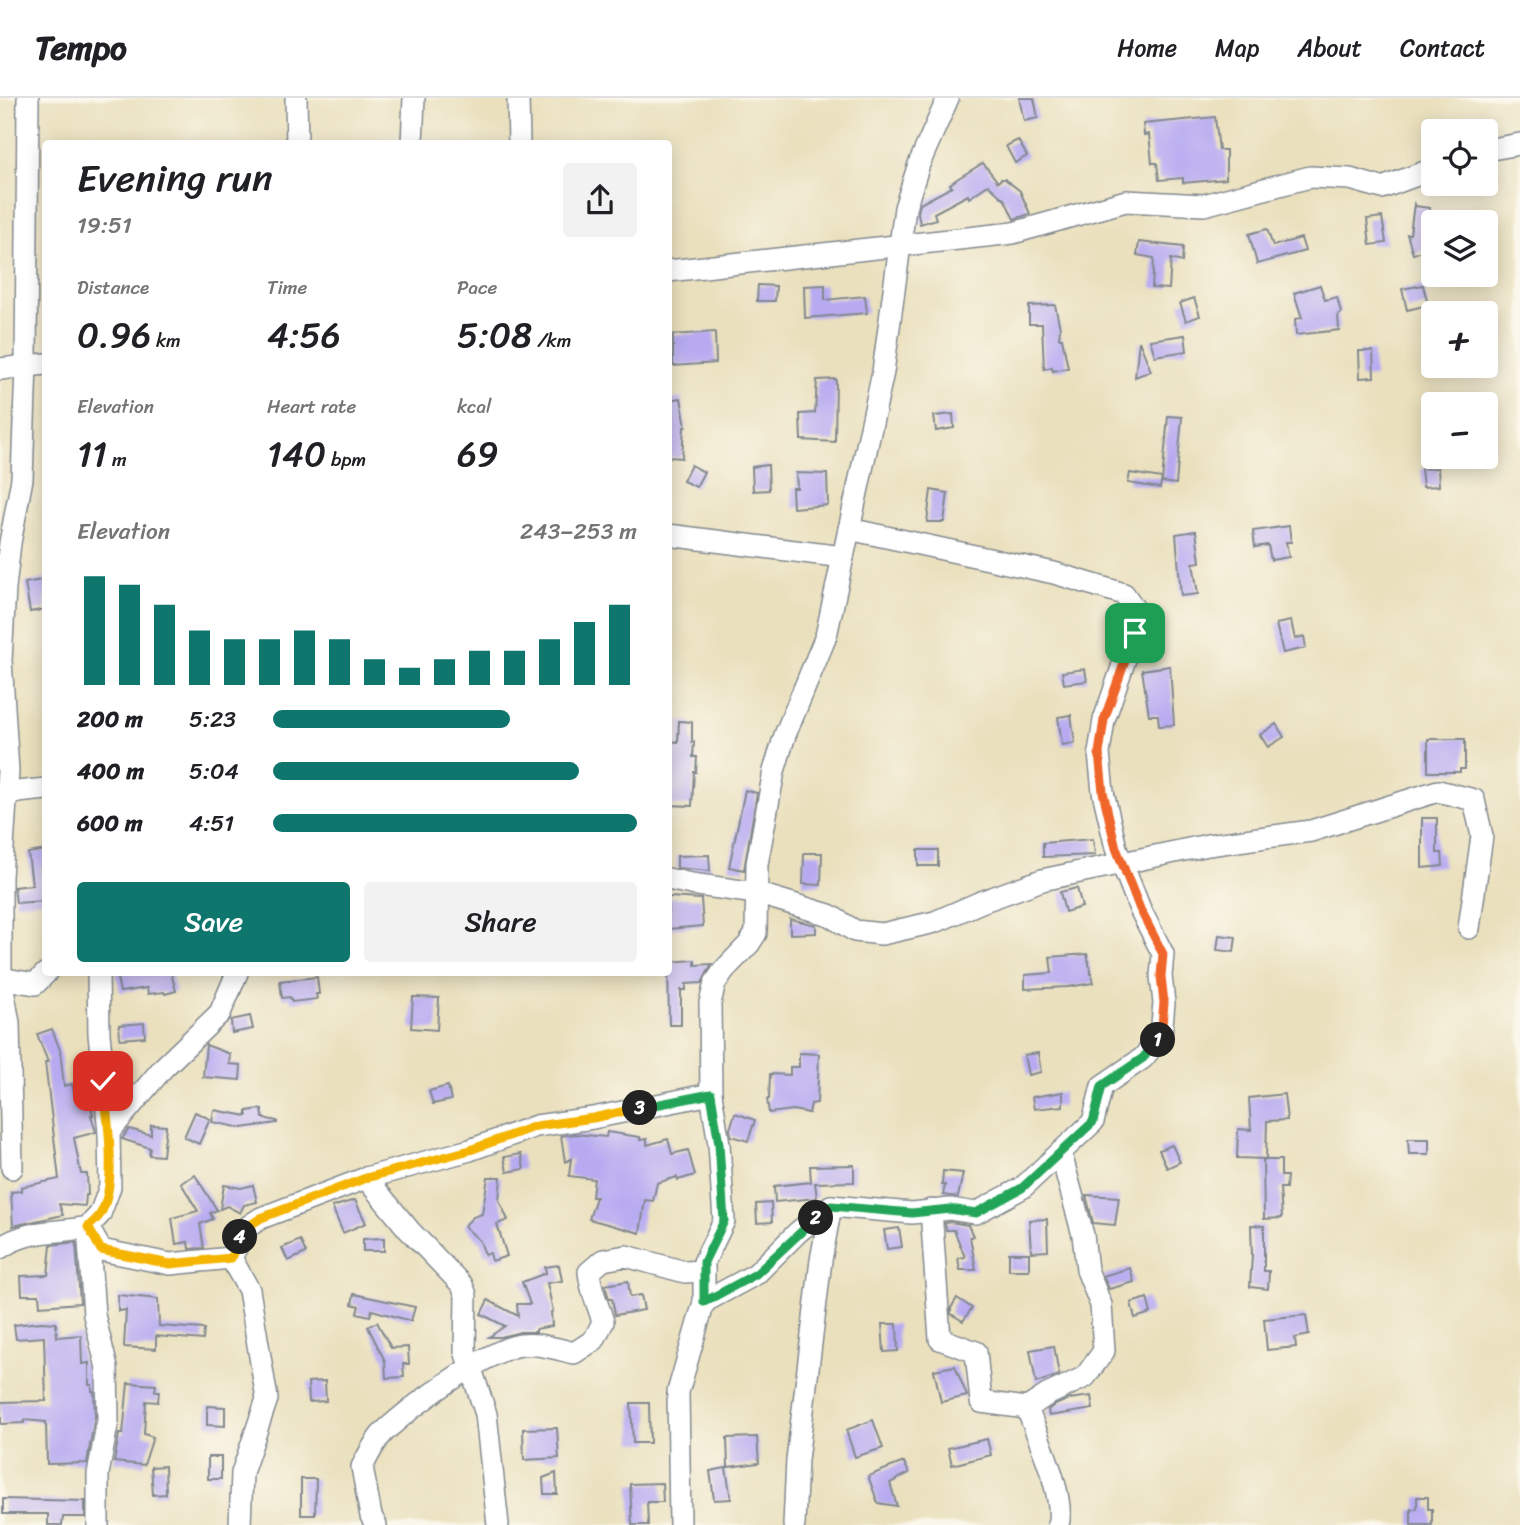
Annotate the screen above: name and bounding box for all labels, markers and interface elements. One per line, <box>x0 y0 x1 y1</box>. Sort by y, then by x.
text: Tempo <box>35 19 127 77</box>
text: Home <box>1117 27 1177 69</box>
text: Map <box>1215 27 1259 69</box>
text: About <box>1297 27 1362 69</box>
text: Contact <box>1400 27 1485 69</box>
map controls <box>1421 119 1498 469</box>
button: locate <box>1421 119 1498 196</box>
text: Evening run <box>77 145 273 212</box>
button: share <box>563 163 637 237</box>
text: 19:51 <box>77 205 132 246</box>
button: layers <box>1421 210 1498 287</box>
text: Distance <box>77 271 149 304</box>
text: Time <box>267 271 307 304</box>
text: Pace <box>457 271 497 304</box>
button: + <box>1421 301 1498 378</box>
text: 0.96 <box>77 304 151 366</box>
text: 4:56 <box>267 304 341 366</box>
text: 5:08 <box>457 304 532 366</box>
text: km <box>151 324 181 357</box>
text: /km <box>532 324 571 357</box>
text: Elevation <box>77 390 154 423</box>
text: Heart rate <box>267 390 356 423</box>
text: kcal <box>457 390 492 423</box>
button: − <box>1421 392 1498 469</box>
text: 11 <box>77 423 107 485</box>
text: 140 <box>267 423 326 485</box>
text: 69 <box>457 423 498 485</box>
text: m <box>107 443 127 476</box>
text: bpm <box>326 443 366 476</box>
text: Elevation <box>77 511 170 552</box>
text: 243–253 m <box>520 511 637 552</box>
pin <box>1105 603 1165 663</box>
icon: arrive <box>1116 614 1154 652</box>
text: 200 m <box>77 699 143 740</box>
text: 5:23 <box>189 699 236 740</box>
text: 400 m <box>77 751 144 792</box>
text: 5:04 <box>189 751 239 792</box>
text: 600 m <box>77 803 143 844</box>
text: 4:51 <box>189 803 234 844</box>
button: Save <box>77 882 350 962</box>
button: Share <box>364 882 637 962</box>
pin: 1 <box>1140 1023 1176 1058</box>
text: 1 <box>1153 1023 1162 1056</box>
pin <box>73 1051 133 1111</box>
icon: check <box>84 1062 122 1100</box>
pin: 3 <box>622 1090 658 1126</box>
text: 3 <box>634 1091 645 1124</box>
pin: 2 <box>798 1200 834 1236</box>
text: 2 <box>810 1201 821 1234</box>
pin: 4 <box>222 1220 258 1254</box>
text: 4 <box>234 1220 245 1253</box>

